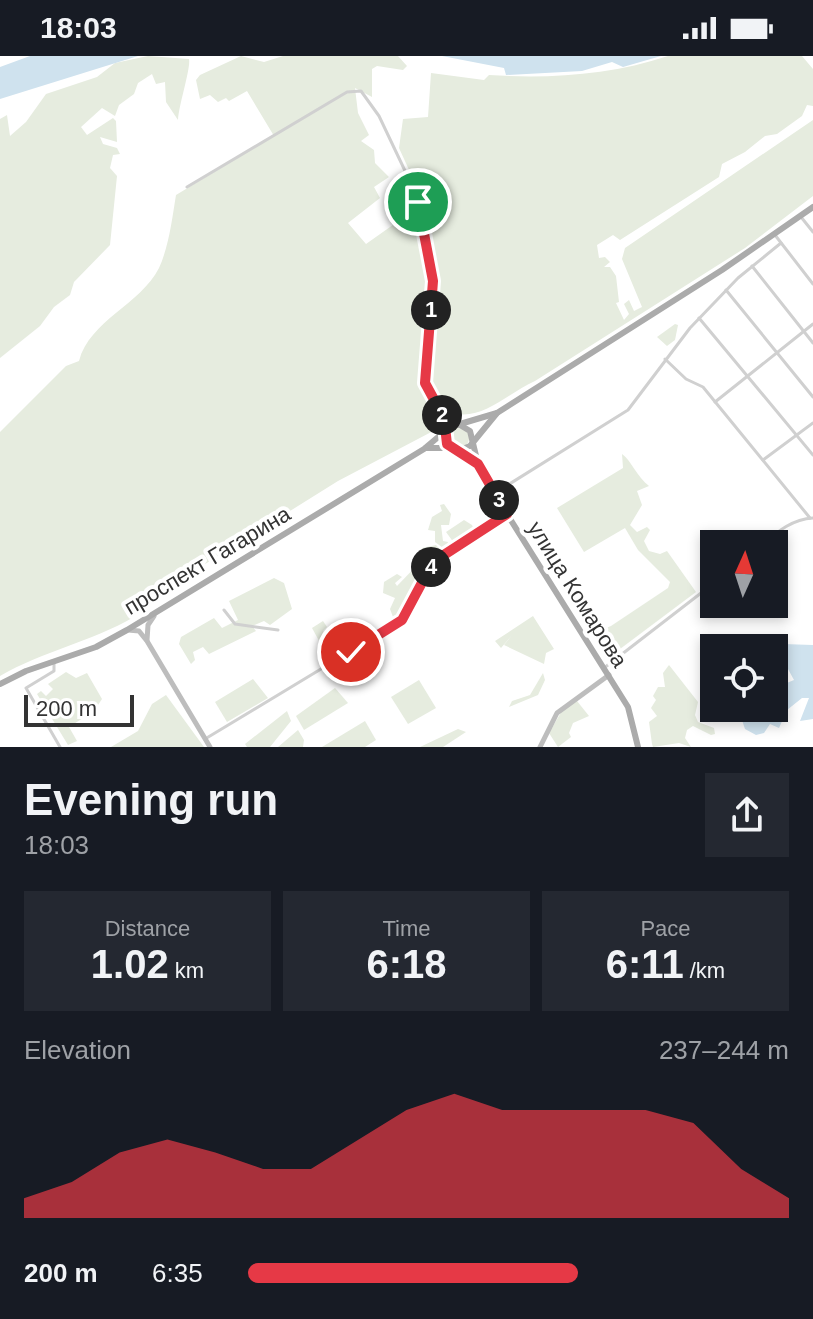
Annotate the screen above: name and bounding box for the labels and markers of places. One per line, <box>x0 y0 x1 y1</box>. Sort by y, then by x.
pin <box>384 168 452 236</box>
pin: 1 <box>411 290 451 330</box>
pin: 2 <box>422 395 462 435</box>
pin: 3 <box>479 480 519 520</box>
pin: 4 <box>411 547 451 587</box>
pin <box>317 618 385 686</box>

